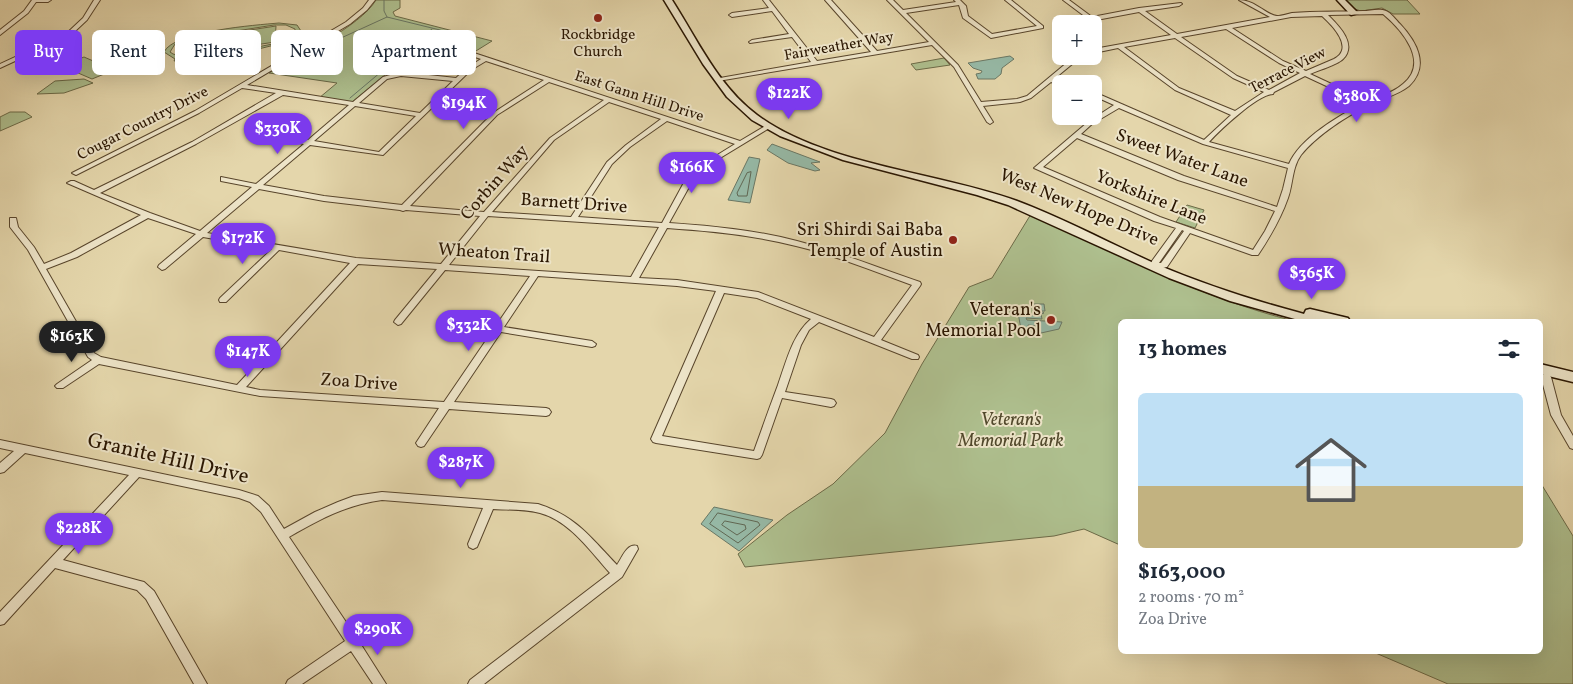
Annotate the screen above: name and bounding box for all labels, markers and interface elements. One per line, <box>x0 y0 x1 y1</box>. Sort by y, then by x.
marker: Rockbridge Church <box>592 12 604 24</box>
map controls <box>1052 15 1102 125</box>
button: + <box>1052 15 1102 65</box>
place label: Rockbridge Church <box>561 25 635 63</box>
street label: Fairweather Way <box>783 27 895 67</box>
chip: Buy <box>15 30 82 75</box>
chip: Rent <box>92 30 165 75</box>
chip: Filters <box>175 30 261 75</box>
chip: New <box>271 30 343 75</box>
chip: Apartment <box>353 30 476 75</box>
street label: Terrace View <box>1246 42 1330 99</box>
street label: East Gann Hill Drive <box>572 66 706 128</box>
button: − <box>1052 75 1102 125</box>
pin: $122K <box>754 78 824 120</box>
pin: $380K <box>1322 80 1392 123</box>
street label: Cougar Country Drive <box>74 82 212 166</box>
text: $122K <box>767 83 811 105</box>
text: $380K <box>1333 86 1381 108</box>
pin: $194K <box>429 88 499 130</box>
text: $194K <box>441 93 487 115</box>
pin: $330K <box>243 112 313 155</box>
text: $330K <box>255 118 301 140</box>
street label: Sweet Water Lane <box>1112 123 1252 195</box>
street label: Corbin Way <box>455 140 535 226</box>
pin: $166K <box>657 152 727 194</box>
text: $166K <box>670 157 714 179</box>
street label: West New Hope Drive <box>995 163 1163 253</box>
street label: Yorkshire Lane <box>1091 164 1211 232</box>
street label: Barnett Drive <box>520 188 628 220</box>
place label: Sri Shirdi Sai Baba Temple of Austin <box>797 218 943 264</box>
pin: $172K <box>208 222 278 265</box>
text: $172K <box>222 228 264 250</box>
marker: Sri Shirdi Sai Baba Temple of Austin <box>947 234 959 246</box>
street label: Wheaton Trail <box>437 238 551 270</box>
pin: $365K <box>1277 258 1347 300</box>
text: $365K <box>1289 263 1335 285</box>
place label: Veteran's Memorial Pool <box>925 298 1041 344</box>
pin: $332K <box>434 310 504 352</box>
marker: Veteran's Memorial Pool <box>1045 314 1057 326</box>
text: $332K <box>446 315 492 337</box>
pin: $163K <box>37 320 107 363</box>
text: $163K <box>50 326 94 348</box>
text: 13 homes <box>1138 335 1227 364</box>
icon: filters <box>1495 335 1523 363</box>
pin: $147K <box>213 336 283 378</box>
text: $147K <box>226 341 270 363</box>
street label: Zoa Drive <box>319 368 399 398</box>
park label: Veteran's Memorial Park <box>957 408 1064 454</box>
icon: home <box>1286 425 1376 515</box>
street label: Granite Hill Drive <box>84 426 252 492</box>
pin: $287K <box>426 446 496 489</box>
text: $287K <box>438 452 484 474</box>
pin: $228K <box>44 512 114 555</box>
text: $228K <box>56 518 102 540</box>
text: $163,000 <box>1138 558 1226 587</box>
text: 2 rooms · 70 m² <box>1138 587 1244 609</box>
text: Zoa Drive <box>1138 609 1207 631</box>
pin: $290K <box>343 614 413 656</box>
text: $290K <box>354 619 402 641</box>

